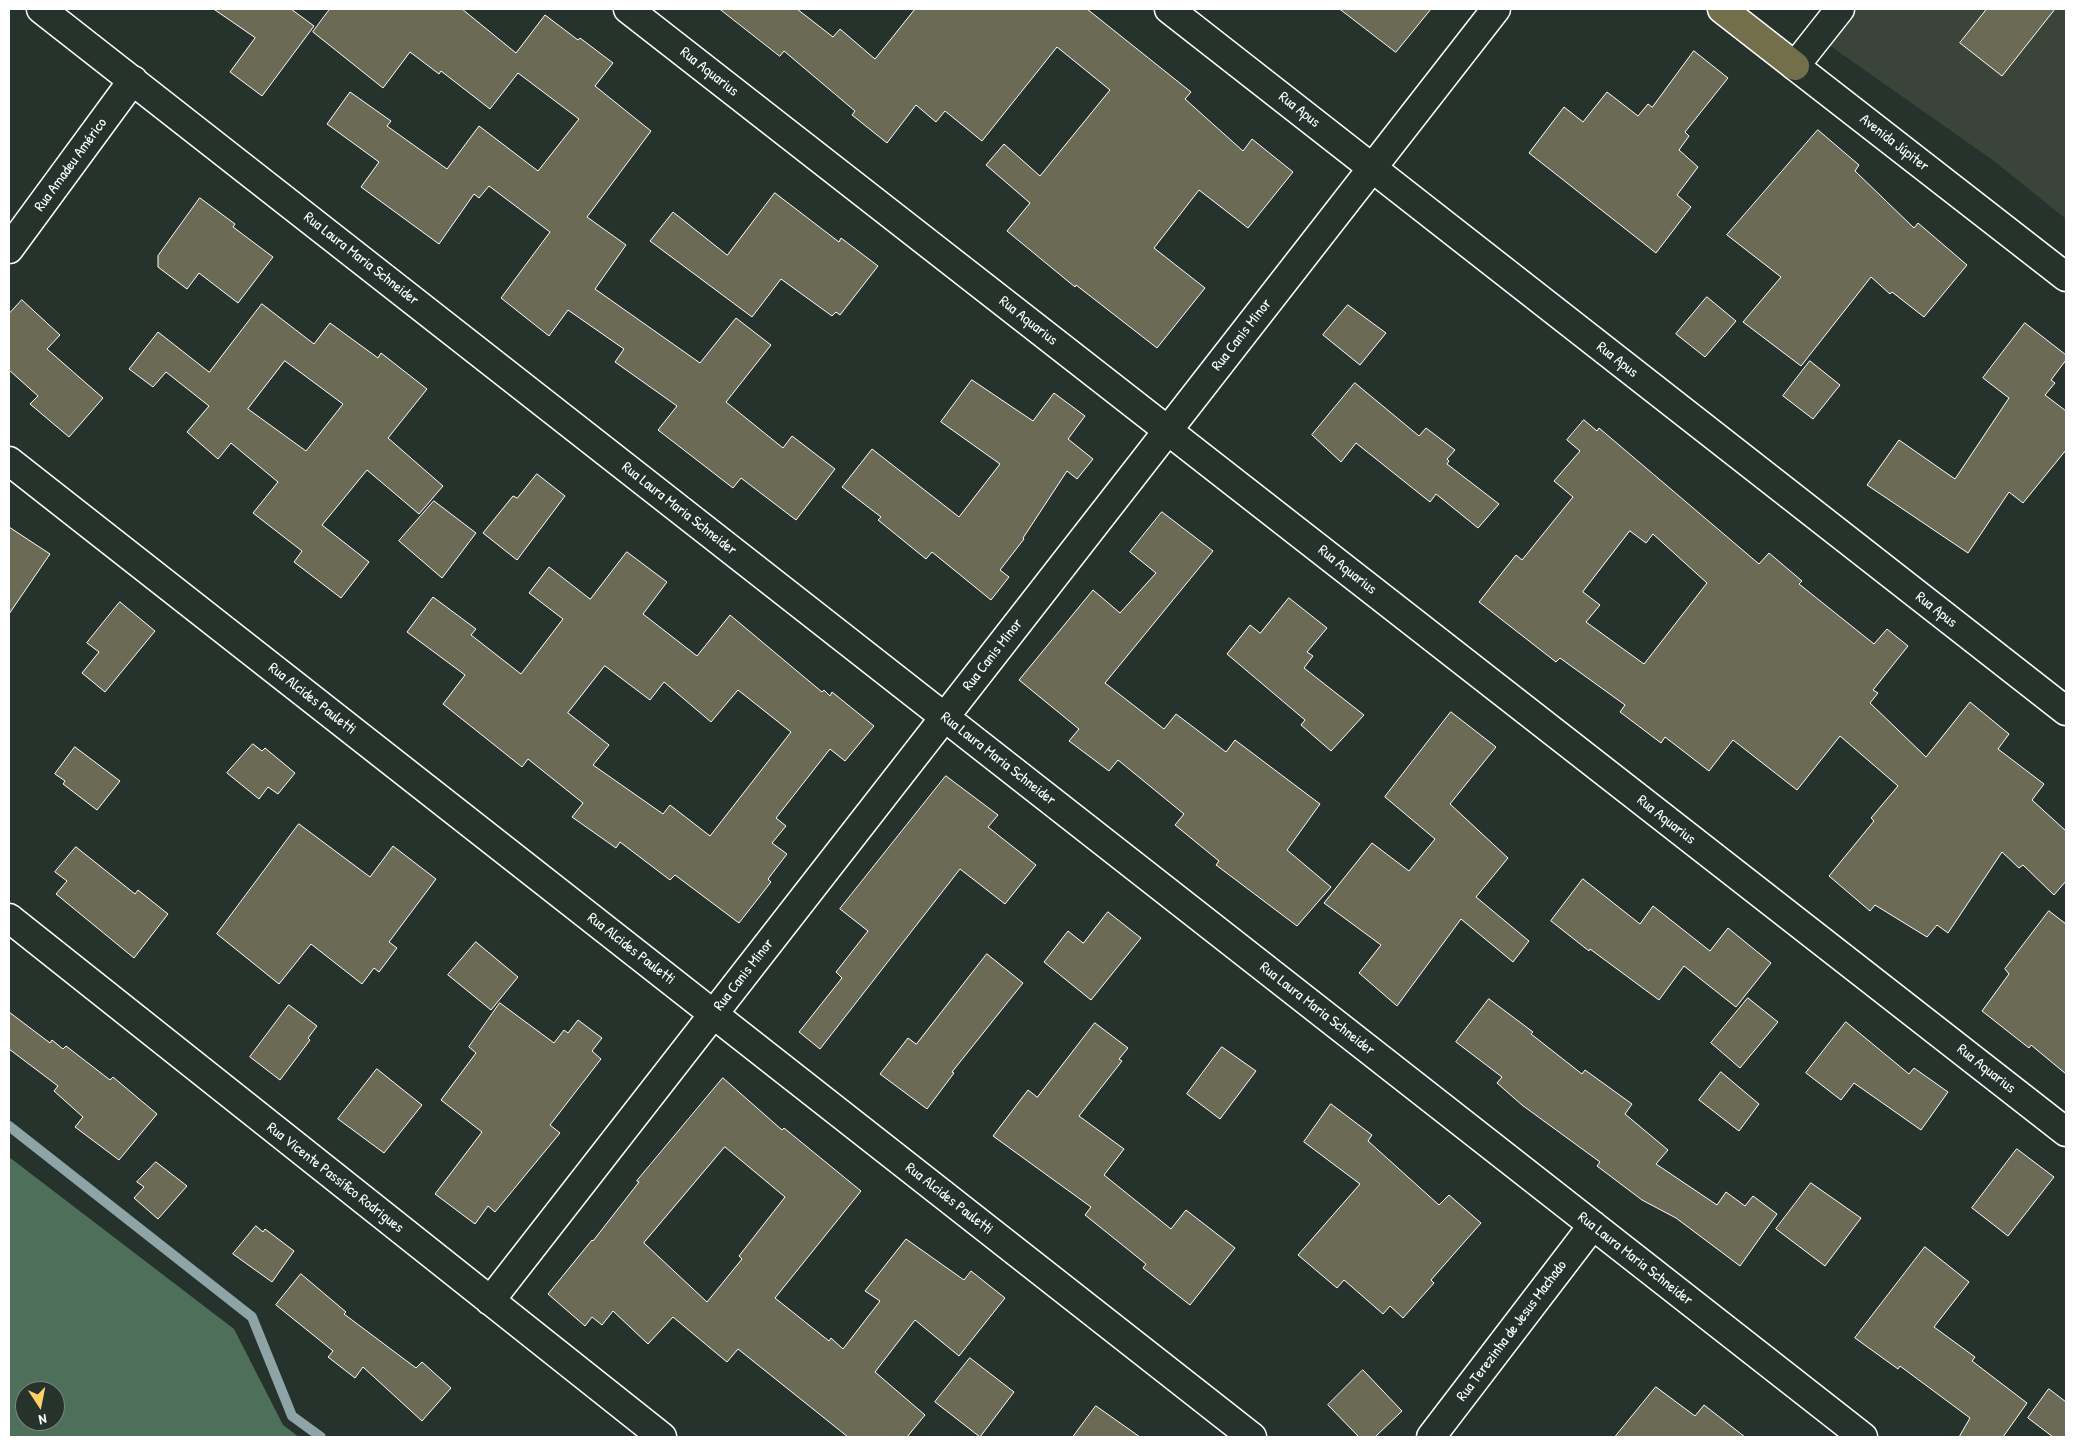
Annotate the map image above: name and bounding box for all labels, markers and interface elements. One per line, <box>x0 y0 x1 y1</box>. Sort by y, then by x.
street label: Rua Aquarius <box>676 44 742 100</box>
street label: Rua Apus <box>1275 88 1323 132</box>
street label: Avenida Júpiter <box>1856 110 1932 176</box>
street label: Rua Amadeu Américo <box>31 115 111 215</box>
street label: Rua Laura Maria Schneider <box>300 209 422 309</box>
street label: Rua Aquarius <box>995 293 1061 349</box>
street label: Rua Canis Minor <box>1208 295 1276 375</box>
street label: Rua Apus <box>1593 338 1641 382</box>
street label: Rua Laura Maria Schneider <box>618 459 740 559</box>
street label: Rua Aquarius <box>1314 542 1380 598</box>
street label: Rua Apus <box>1912 588 1960 632</box>
street label: Rua Canis Minor <box>959 615 1027 695</box>
street label: Rua Alcides Pauletti <box>265 659 359 739</box>
street label: Rua Laura Maria Schneider <box>937 709 1059 809</box>
street label: Rua Aquarius <box>1633 792 1699 848</box>
street label: Rua Alcides Pauletti <box>584 909 678 989</box>
street label: Rua Canis Minor <box>710 935 778 1015</box>
street label: Rua Laura Maria Schneider <box>1256 959 1378 1059</box>
street label: Rua Aquarius <box>1953 1041 2019 1097</box>
street label: Rua Vicente Passífico Rodrigues <box>263 1119 407 1237</box>
street label: Rua Alcides Pauletti <box>902 1159 996 1239</box>
street label: Rua Laura Maria Schneider <box>1574 1209 1696 1309</box>
street label: Rua Terezinha de Jesus Machado <box>1453 1257 1571 1405</box>
north arrow <box>15 1381 65 1431</box>
text: N <box>37 1410 48 1430</box>

